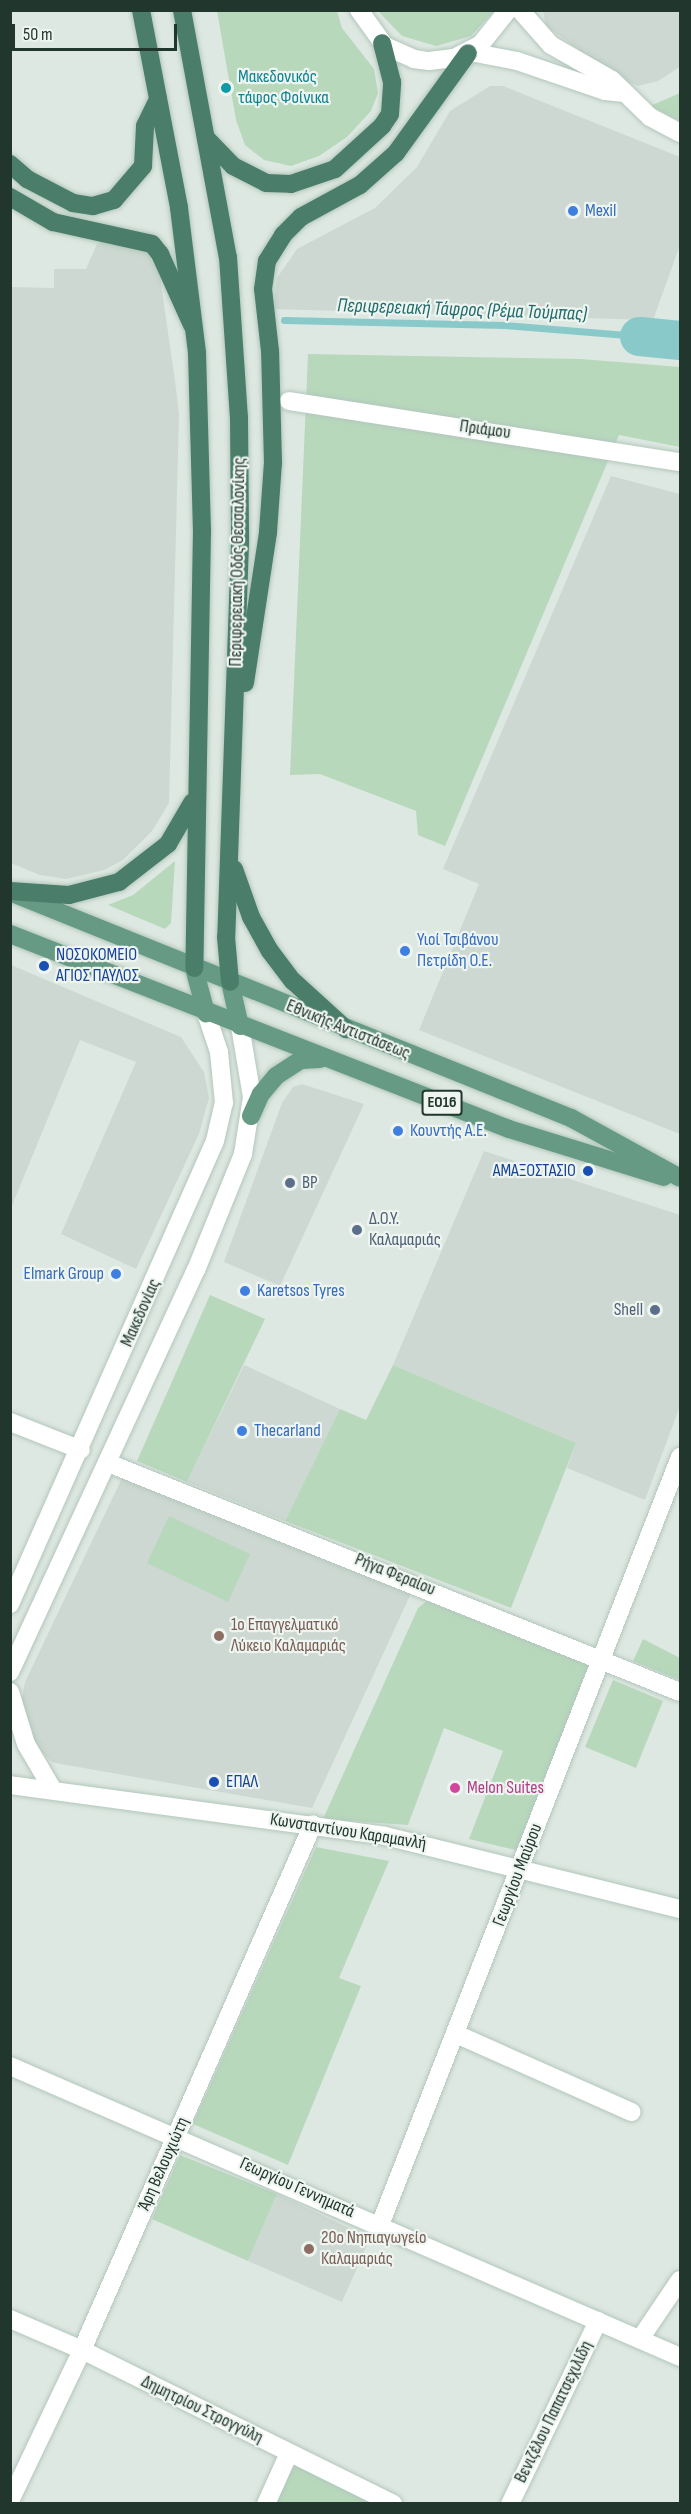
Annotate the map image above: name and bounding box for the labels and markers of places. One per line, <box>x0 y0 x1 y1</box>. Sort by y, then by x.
place label: Μακεδονικός τάφος Φοίνικα <box>238 67 329 110</box>
marker: Μακεδονικός τάφος Φοίνικα <box>219 81 233 95</box>
place label: Mexil <box>585 200 616 222</box>
marker: Mexil <box>566 204 580 218</box>
place label: Υιοί Τσιβάνου Πετρίδη Ο.Ε. <box>417 930 499 972</box>
marker: Υιοί Τσιβάνου Πετρίδη Ο.Ε. <box>398 944 412 958</box>
place label: ΝΟΣΟΚΟΜΕΙΟ ΑΓΙΟΣ ΠΑΥΛΟΣ <box>56 945 139 988</box>
marker: ΝΟΣΟΚΟΜΕΙΟ ΑΓΙΟΣ ΠΑΥΛΟΣ <box>37 959 51 973</box>
place label: Κουντής Α.Ε. <box>410 1120 487 1142</box>
marker: Κουντής Α.Ε. <box>391 1124 405 1138</box>
place label: ΑΜΑΞΟΣΤΑΣΙΟ <box>493 1160 576 1182</box>
marker: ΑΜΑΞΟΣΤΑΣΙΟ <box>581 1164 595 1178</box>
place label: BP <box>302 1172 318 1194</box>
marker: BP <box>283 1176 297 1190</box>
place label: Δ.Ο.Υ. Καλαμαριάς <box>369 1209 441 1252</box>
marker: Δ.Ο.Υ. Καλαμαριάς <box>350 1223 364 1237</box>
place label: Elmark Group <box>24 1263 104 1285</box>
marker: Elmark Group <box>109 1267 123 1281</box>
place label: Karetsos Tyres <box>257 1280 345 1302</box>
marker: Karetsos Tyres <box>238 1284 252 1298</box>
place label: Shell <box>614 1299 643 1321</box>
marker: Shell <box>648 1303 662 1317</box>
place label: Thecarland <box>254 1420 321 1442</box>
marker: Thecarland <box>235 1424 249 1438</box>
place label: 1ο Επαγγελματικό Λύκειο Καλαμαριάς <box>231 1615 346 1658</box>
marker: 1ο Επαγγελματικό Λύκειο Καλαμαριάς <box>212 1629 226 1643</box>
place label: ΕΠΑΛ <box>226 1771 258 1793</box>
marker: ΕΠΑΛ <box>207 1775 221 1789</box>
place label: Melon Suites <box>467 1777 544 1799</box>
marker: Melon Suites <box>448 1781 462 1795</box>
place label: 20ο Νηπιαγωγείο Καλαμαριάς <box>321 2228 426 2270</box>
marker: 20ο Νηπιαγωγείο Καλαμαριάς <box>302 2242 316 2256</box>

